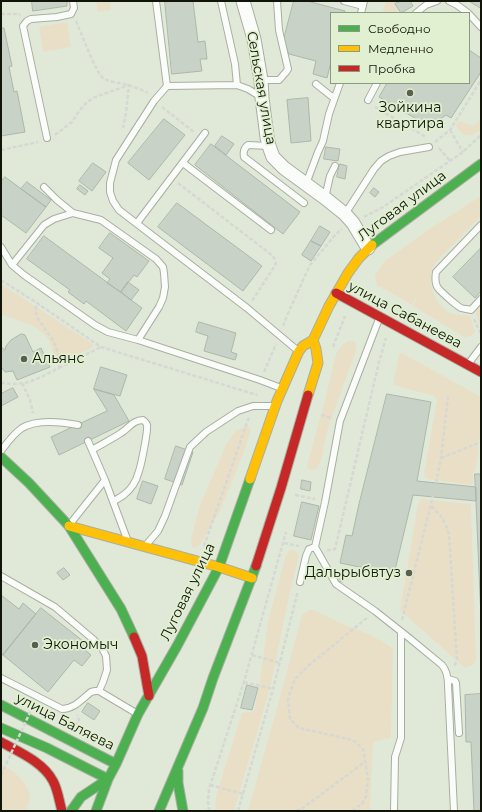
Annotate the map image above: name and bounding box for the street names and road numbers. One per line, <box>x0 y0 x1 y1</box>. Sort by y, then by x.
street label: Сельская улица <box>243 30 279 146</box>
street label: Луговая улица <box>354 167 450 245</box>
street label: улица Сабанеева <box>345 278 465 352</box>
street label: Луговая улица <box>157 540 219 644</box>
street label: улица Баляева <box>13 690 117 754</box>

